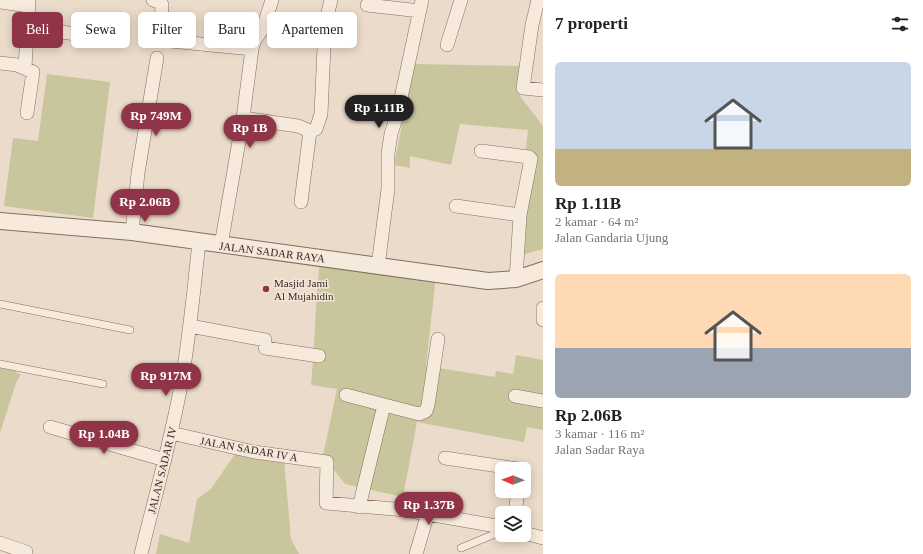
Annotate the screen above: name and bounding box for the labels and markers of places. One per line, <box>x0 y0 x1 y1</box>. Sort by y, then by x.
pin: Rp 1.11B <box>338 95 420 129</box>
pin: Rp 749M <box>119 103 193 137</box>
pin: Rp 1B <box>222 115 278 149</box>
pin: Rp 2.06B <box>104 189 186 223</box>
place label: Masjid Jami Al Mujahidin <box>274 277 334 302</box>
marker: Masjid Jami Al Mujahidin <box>261 284 271 294</box>
pin: Rp 917M <box>129 363 203 397</box>
pin: Rp 1.04B <box>63 421 145 455</box>
pin: Rp 1.37B <box>388 492 470 526</box>

